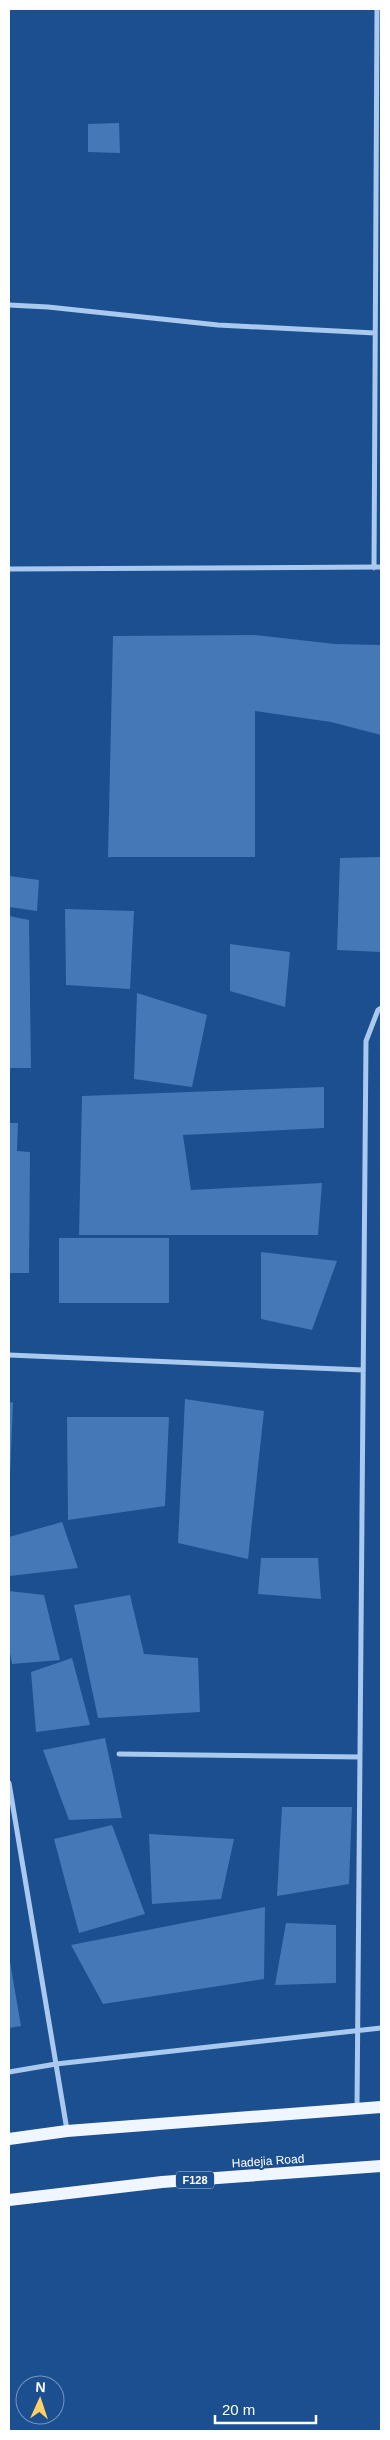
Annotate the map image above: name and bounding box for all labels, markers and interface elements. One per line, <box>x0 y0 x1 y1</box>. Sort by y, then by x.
street label: Hadejia Road <box>231 2151 305 2171</box>
road number: F128 <box>176 2172 214 2188</box>
north arrow <box>15 2375 65 2425</box>
text: N <box>35 2379 46 2395</box>
scale bar <box>215 2392 316 2424</box>
text: 20 m <box>222 2401 255 2418</box>

